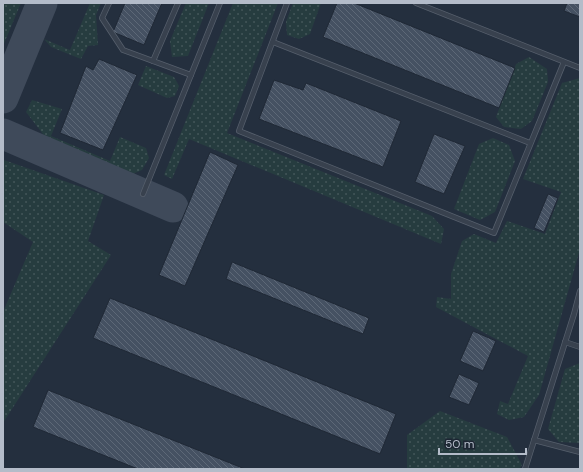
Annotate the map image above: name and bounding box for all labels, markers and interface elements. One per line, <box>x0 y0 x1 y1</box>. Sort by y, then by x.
scale bar <box>439 430 526 456</box>
text: 50 m <box>445 436 474 452</box>

